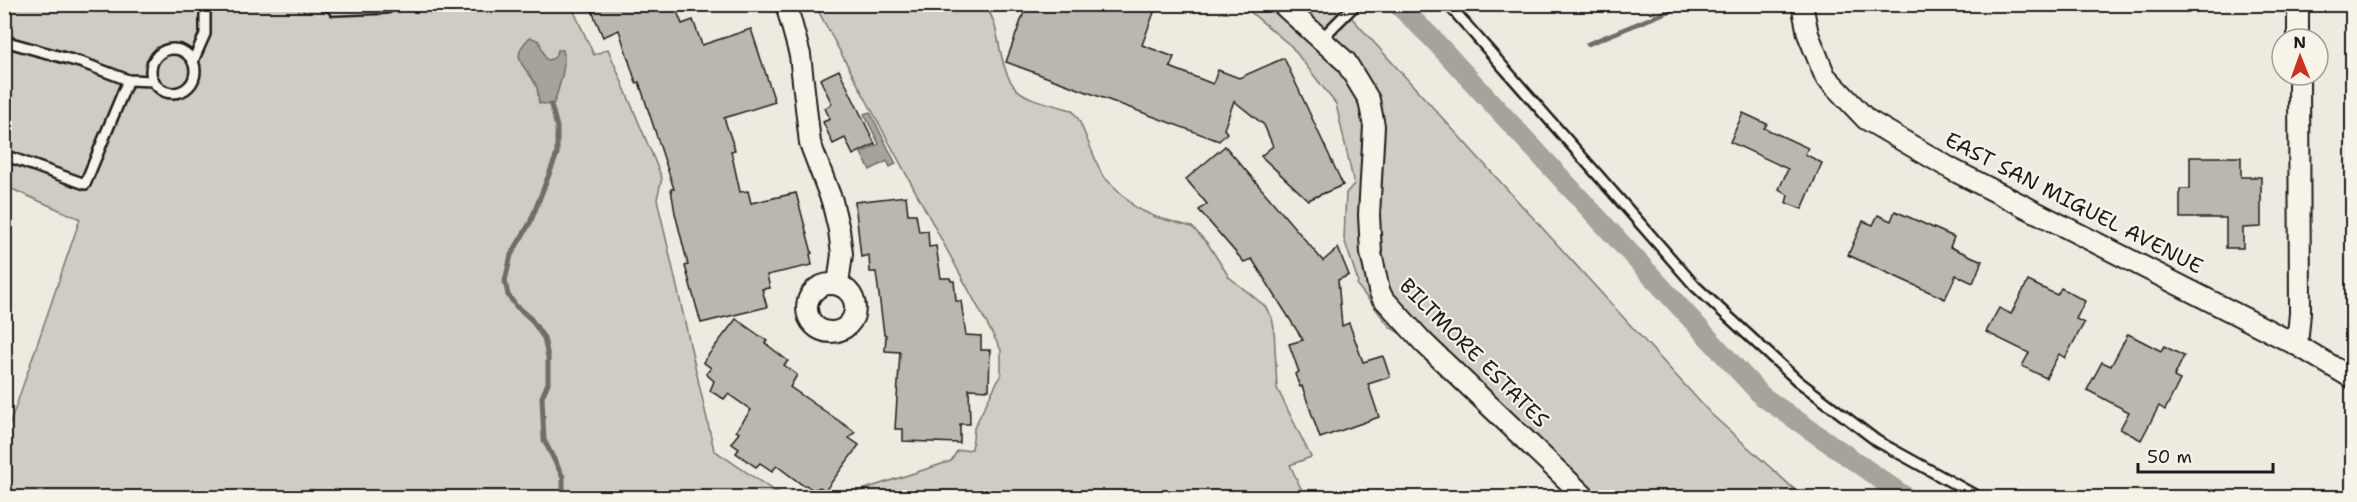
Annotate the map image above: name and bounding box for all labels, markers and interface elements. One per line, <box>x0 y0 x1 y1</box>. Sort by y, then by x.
north arrow <box>2270 27 2330 87</box>
text: N <box>2293 32 2306 53</box>
street label: EAST SAN MIGUEL AVENUE <box>1940 126 2208 280</box>
street label: BILTMORE ESTATES <box>1393 272 1555 434</box>
scale bar <box>2138 436 2273 474</box>
text: 50 m <box>2147 445 2192 469</box>

